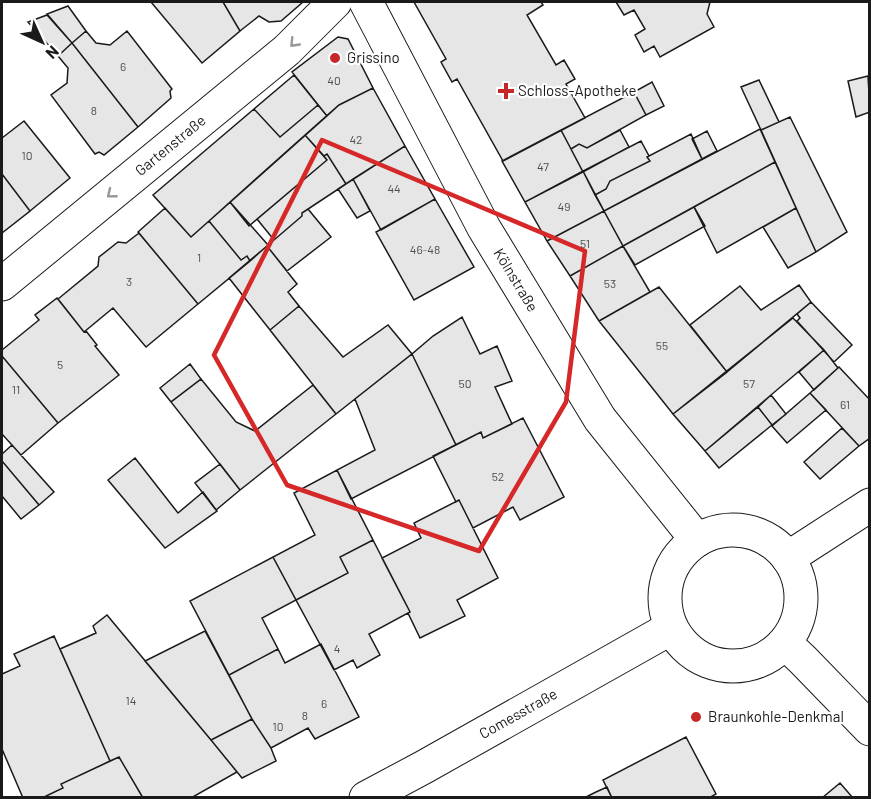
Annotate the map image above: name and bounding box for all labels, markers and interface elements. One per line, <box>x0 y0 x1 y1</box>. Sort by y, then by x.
north arrow <box>12 12 72 72</box>
one-way arrow <box>290 37 301 47</box>
text: N <box>42 42 63 63</box>
place label: Grissino <box>347 48 400 66</box>
marker: Grissino <box>328 51 342 65</box>
house number: 6 <box>120 59 126 73</box>
house number: 40 <box>327 73 341 87</box>
place label: Schloss-Apotheke <box>518 81 636 99</box>
marker: Schloss-Apotheke <box>499 84 513 98</box>
house number: 8 <box>91 103 97 117</box>
street label: Gartenstraße <box>131 111 209 179</box>
house number: 42 <box>349 132 363 146</box>
house number: 10 <box>22 148 32 162</box>
house number: 47 <box>537 159 549 173</box>
house number: 44 <box>387 181 401 195</box>
one-way arrow <box>107 187 118 198</box>
house number: 49 <box>558 199 570 213</box>
house number: 51 <box>580 236 590 250</box>
house number: 46-48 <box>410 242 440 256</box>
street label: Kölnstraße <box>491 245 543 315</box>
house number: 1 <box>197 250 201 264</box>
house number: 3 <box>126 274 132 288</box>
house number: 53 <box>604 276 616 290</box>
house number: 55 <box>656 338 668 352</box>
house number: 5 <box>57 357 63 371</box>
house number: 50 <box>459 376 471 390</box>
house number: 57 <box>743 376 755 390</box>
house number: 11 <box>12 382 20 396</box>
house number: 61 <box>840 397 850 411</box>
house number: 52 <box>492 469 504 483</box>
house number: 4 <box>334 641 340 655</box>
street label: Comesstraße <box>476 684 560 742</box>
house number: 14 <box>126 693 136 707</box>
house number: 6 <box>321 696 327 710</box>
place label: Braunkohle-Denkmal <box>708 707 844 725</box>
house number: 8 <box>302 708 308 722</box>
marker: Braunkohle-Denkmal <box>689 710 703 724</box>
house number: 10 <box>273 719 283 733</box>

